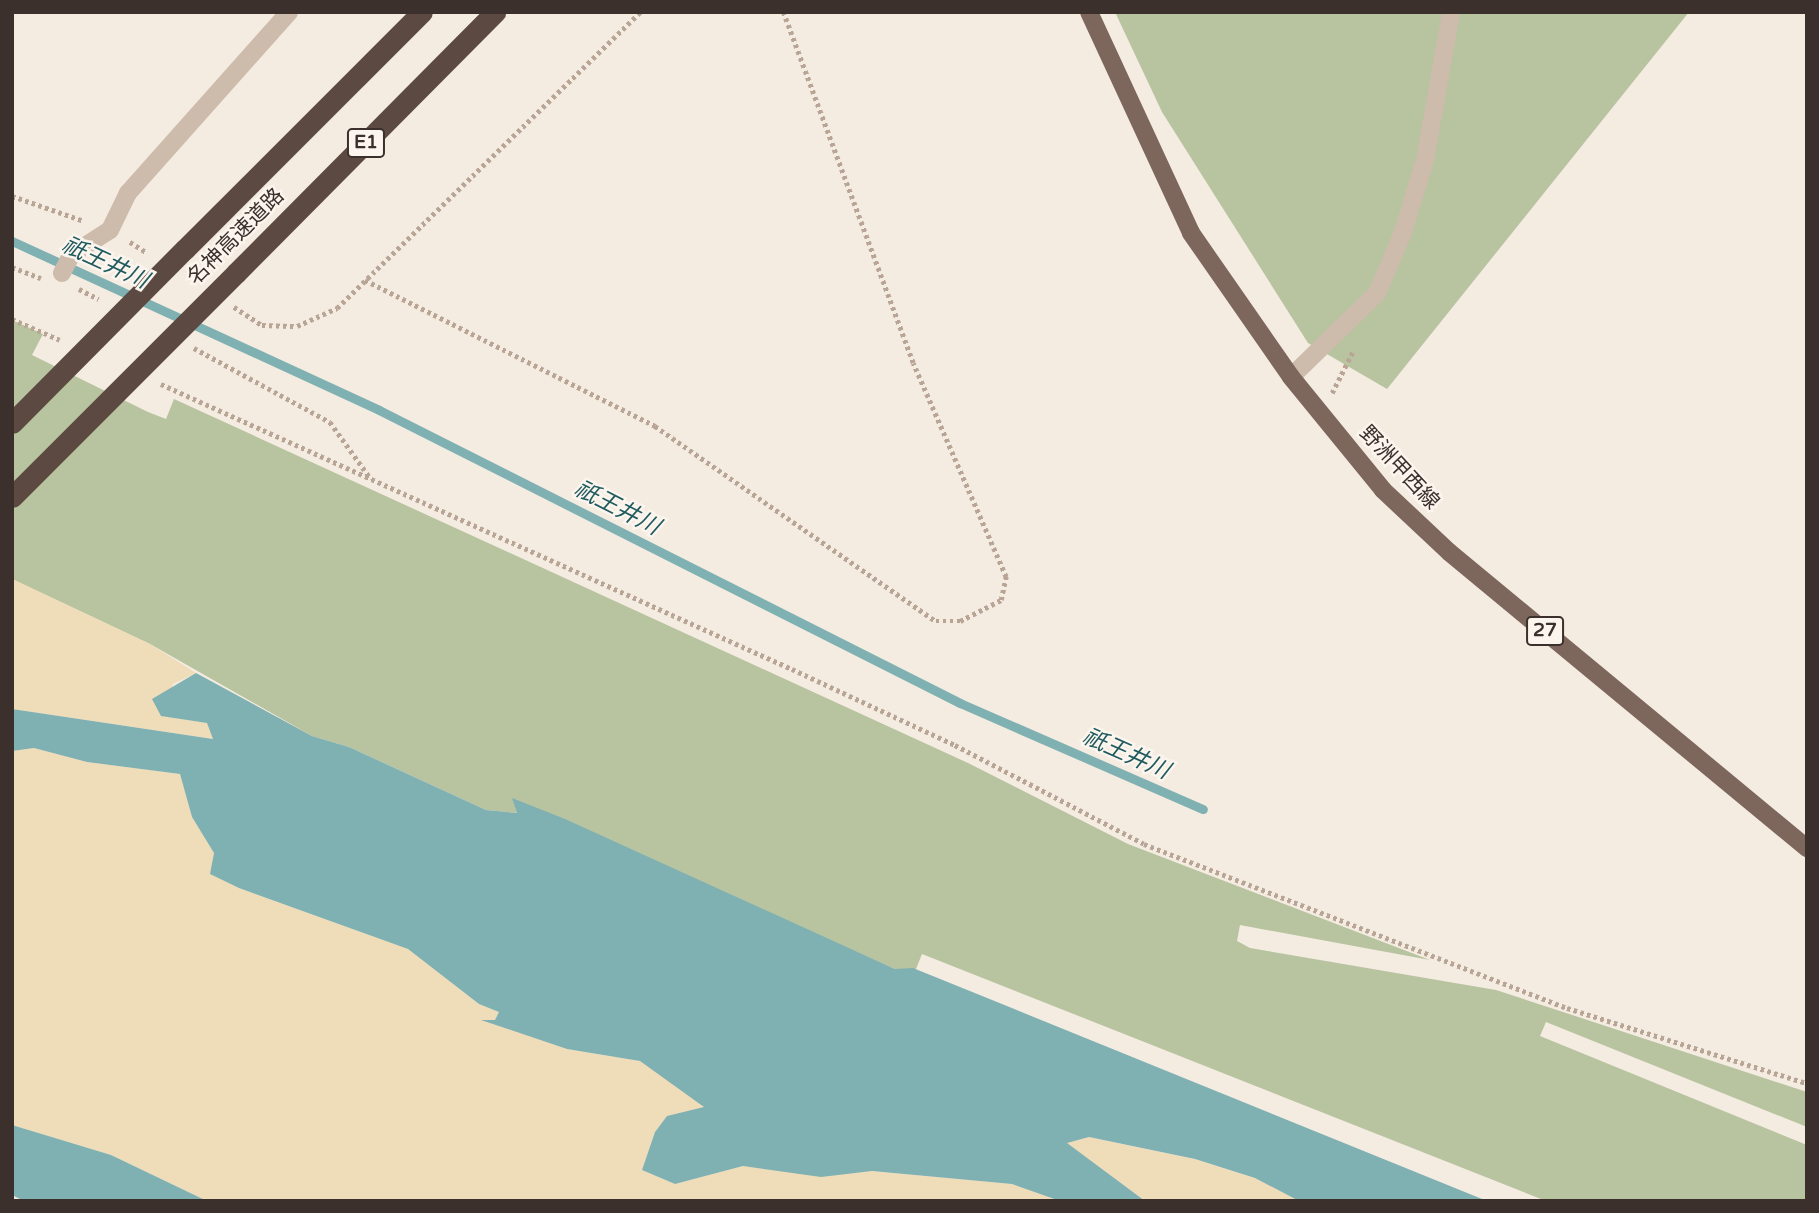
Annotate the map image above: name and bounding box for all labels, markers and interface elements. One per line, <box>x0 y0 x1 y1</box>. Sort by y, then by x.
road number: E1 <box>347 127 385 158</box>
street label: 名神高速道路 <box>183 184 289 290</box>
water label: 祇王井川 <box>57 231 153 295</box>
street label: 野洲甲西線 <box>1354 421 1444 515</box>
water label: 祇王井川 <box>570 475 664 541</box>
road number: 27 <box>1526 616 1564 646</box>
water label: 祇王井川 <box>1078 723 1174 785</box>

